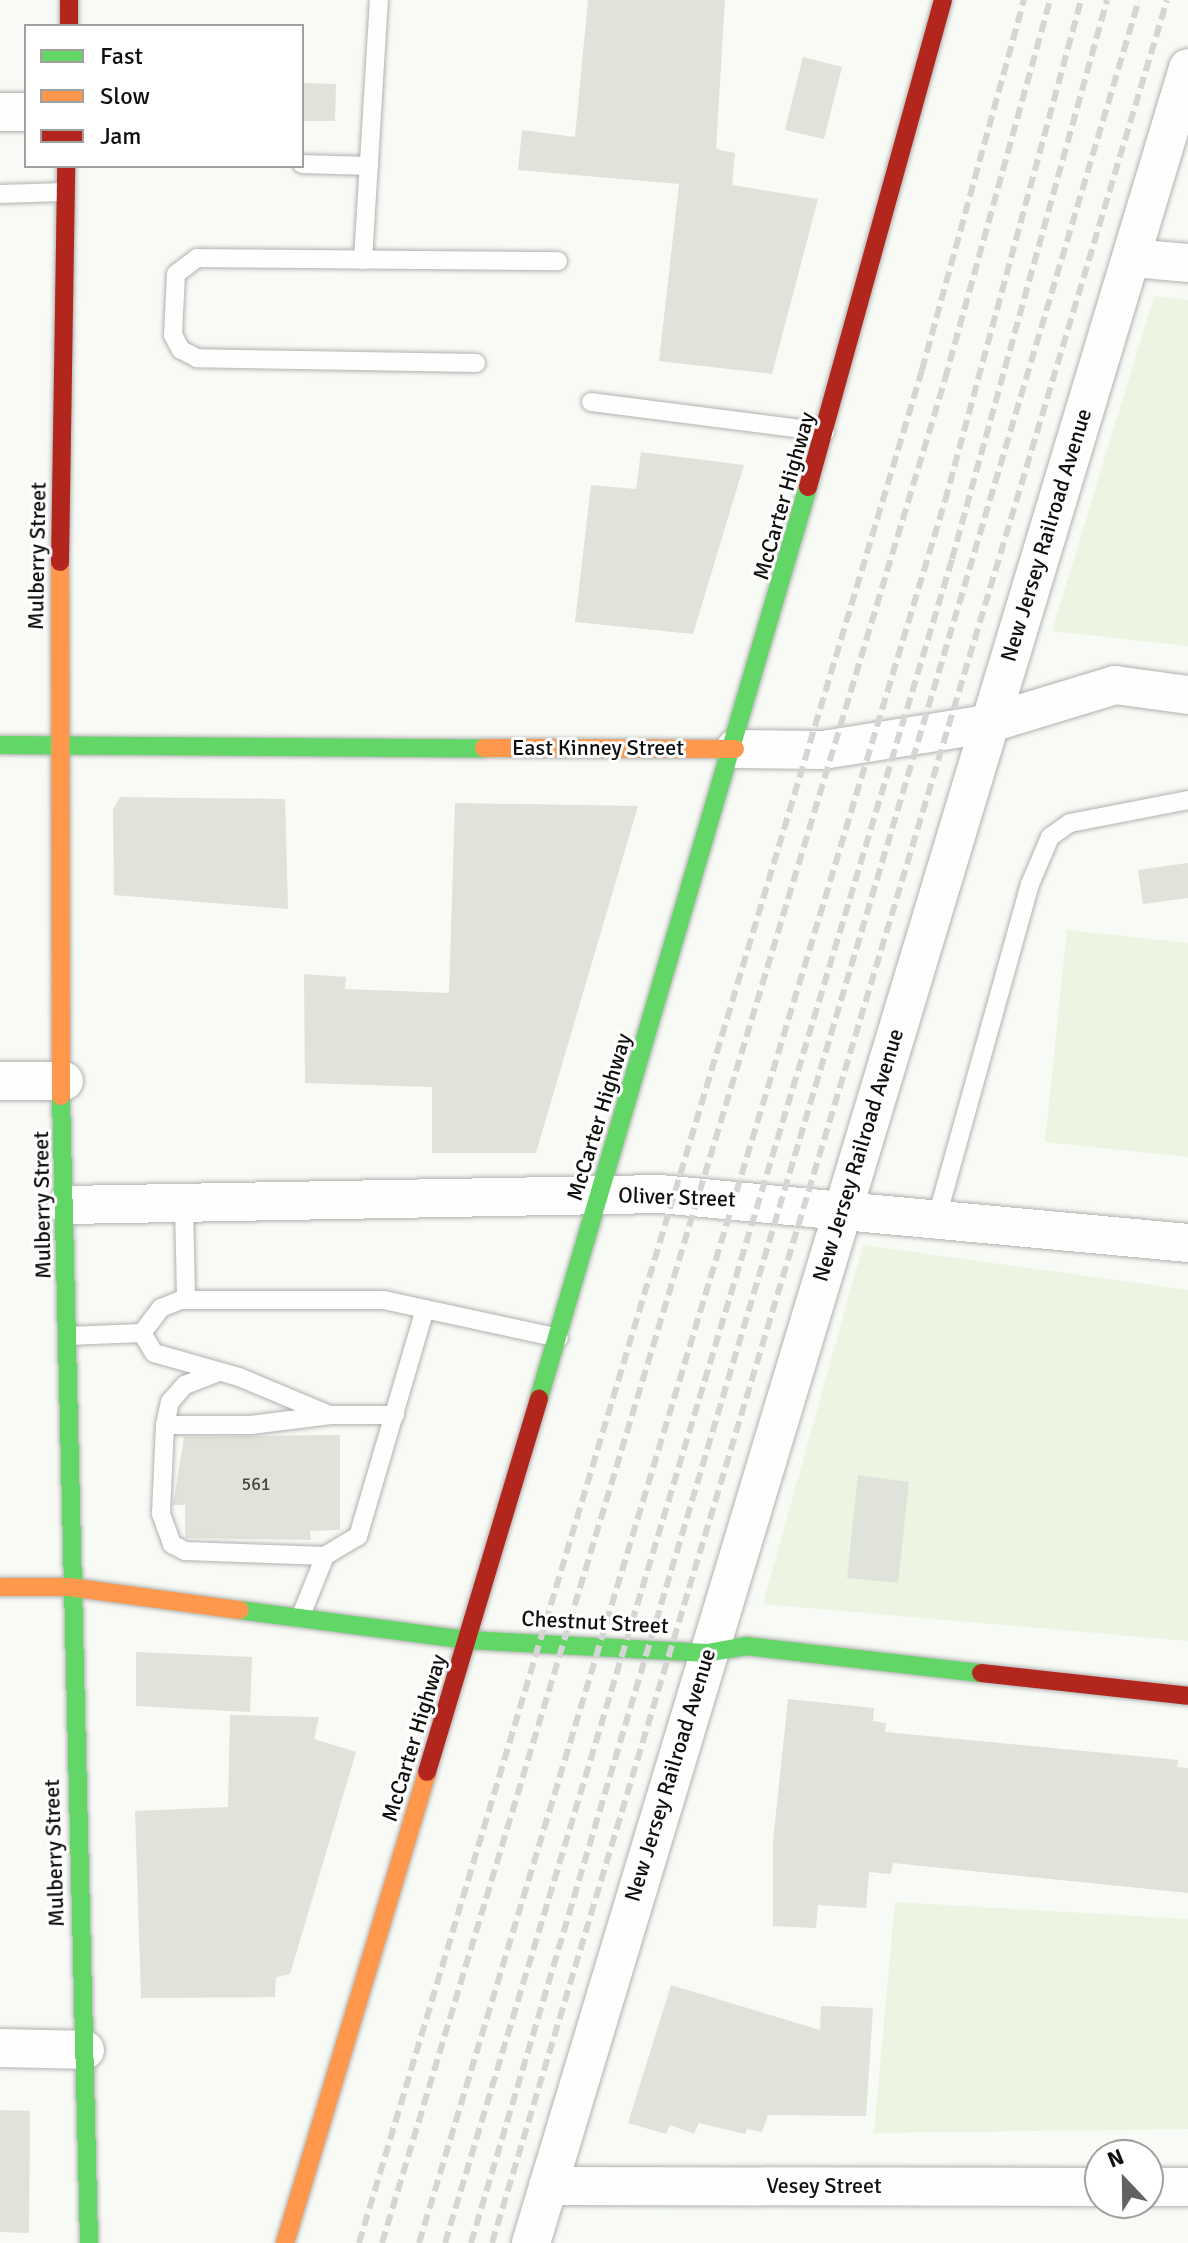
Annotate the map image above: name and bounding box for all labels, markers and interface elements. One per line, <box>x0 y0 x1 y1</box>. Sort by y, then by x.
legend <box>24 24 304 168</box>
text: Fast <box>100 41 143 71</box>
text: Slow <box>100 81 150 111</box>
text: Jam <box>100 121 141 151</box>
street label: New Jersey Railroad Avenue <box>995 405 1097 665</box>
street label: McCarter Highway <box>747 409 821 583</box>
street label: Mulberry Street <box>23 482 51 630</box>
street label: East Kinney Street <box>512 735 684 761</box>
street label: New Jersey Railroad Avenue <box>807 1025 909 1285</box>
street label: McCarter Highway <box>561 1030 637 1204</box>
street label: Mulberry Street <box>28 1131 56 1279</box>
street label: Oliver Street <box>618 1182 736 1212</box>
house number: 561 <box>241 1473 271 1495</box>
street label: Chestnut Street <box>521 1605 669 1639</box>
street label: New Jersey Railroad Avenue <box>619 1645 721 1905</box>
street label: McCarter Highway <box>376 1651 452 1825</box>
street label: Mulberry Street <box>38 1779 70 1927</box>
north arrow <box>1084 2139 1164 2219</box>
text: N <box>1103 2143 1128 2174</box>
street label: Vesey Street <box>766 2173 882 2199</box>

